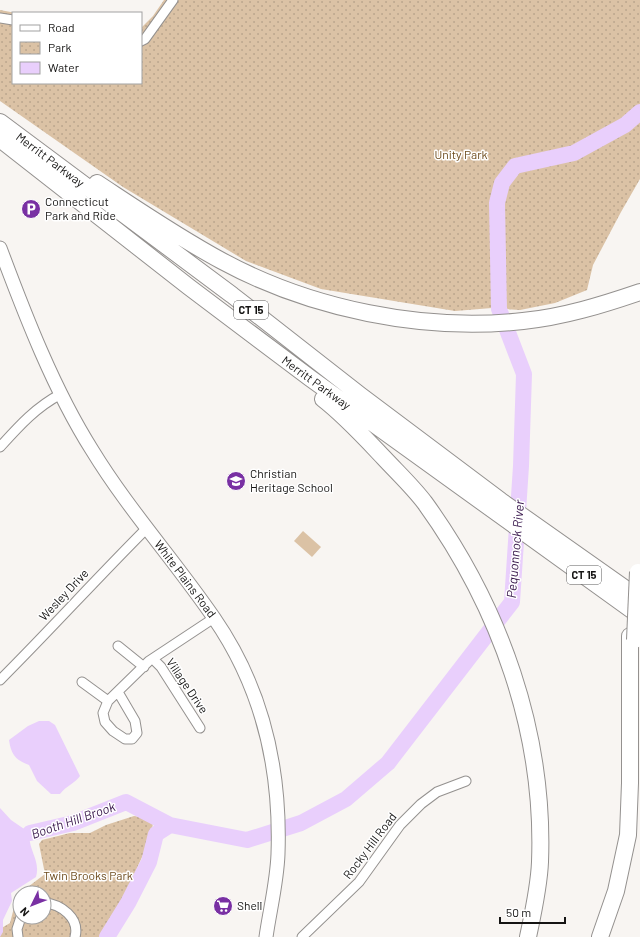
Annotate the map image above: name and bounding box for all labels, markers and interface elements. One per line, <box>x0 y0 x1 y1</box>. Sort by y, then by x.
legend <box>12 12 142 84</box>
text: Road <box>48 20 75 34</box>
text: Park <box>48 40 72 54</box>
text: Water <box>48 60 80 74</box>
street label: Merritt Parkway <box>14 129 88 190</box>
park label: Unity Park <box>434 147 488 161</box>
place label: Connecticut Park and Ride <box>45 194 116 222</box>
parking icon: Connecticut Park and Ride <box>20 198 42 220</box>
road number: CT 15 <box>234 301 268 319</box>
street label: Merritt Parkway <box>279 353 354 412</box>
place label: Christian Heritage School <box>250 466 333 494</box>
school or university icon: Christian Heritage School <box>225 470 247 492</box>
water label: Pequonnock River <box>503 499 527 599</box>
street label: White Plains Road <box>152 537 219 620</box>
street label: Wesley Drive <box>36 566 91 623</box>
road number: CT 15 <box>567 566 601 584</box>
street label: Village Drive <box>164 655 211 716</box>
water label: Booth Hill Brook <box>29 798 118 842</box>
street label: Rocky Hill Road <box>340 809 399 881</box>
park label: Twin Brooks Park <box>43 868 133 882</box>
north arrow <box>12 885 52 925</box>
supermarket icon: Shell <box>212 895 234 917</box>
place label: Shell <box>237 898 262 912</box>
scale bar <box>500 899 565 925</box>
text: N <box>17 905 32 919</box>
text: 50 m <box>506 905 531 919</box>

